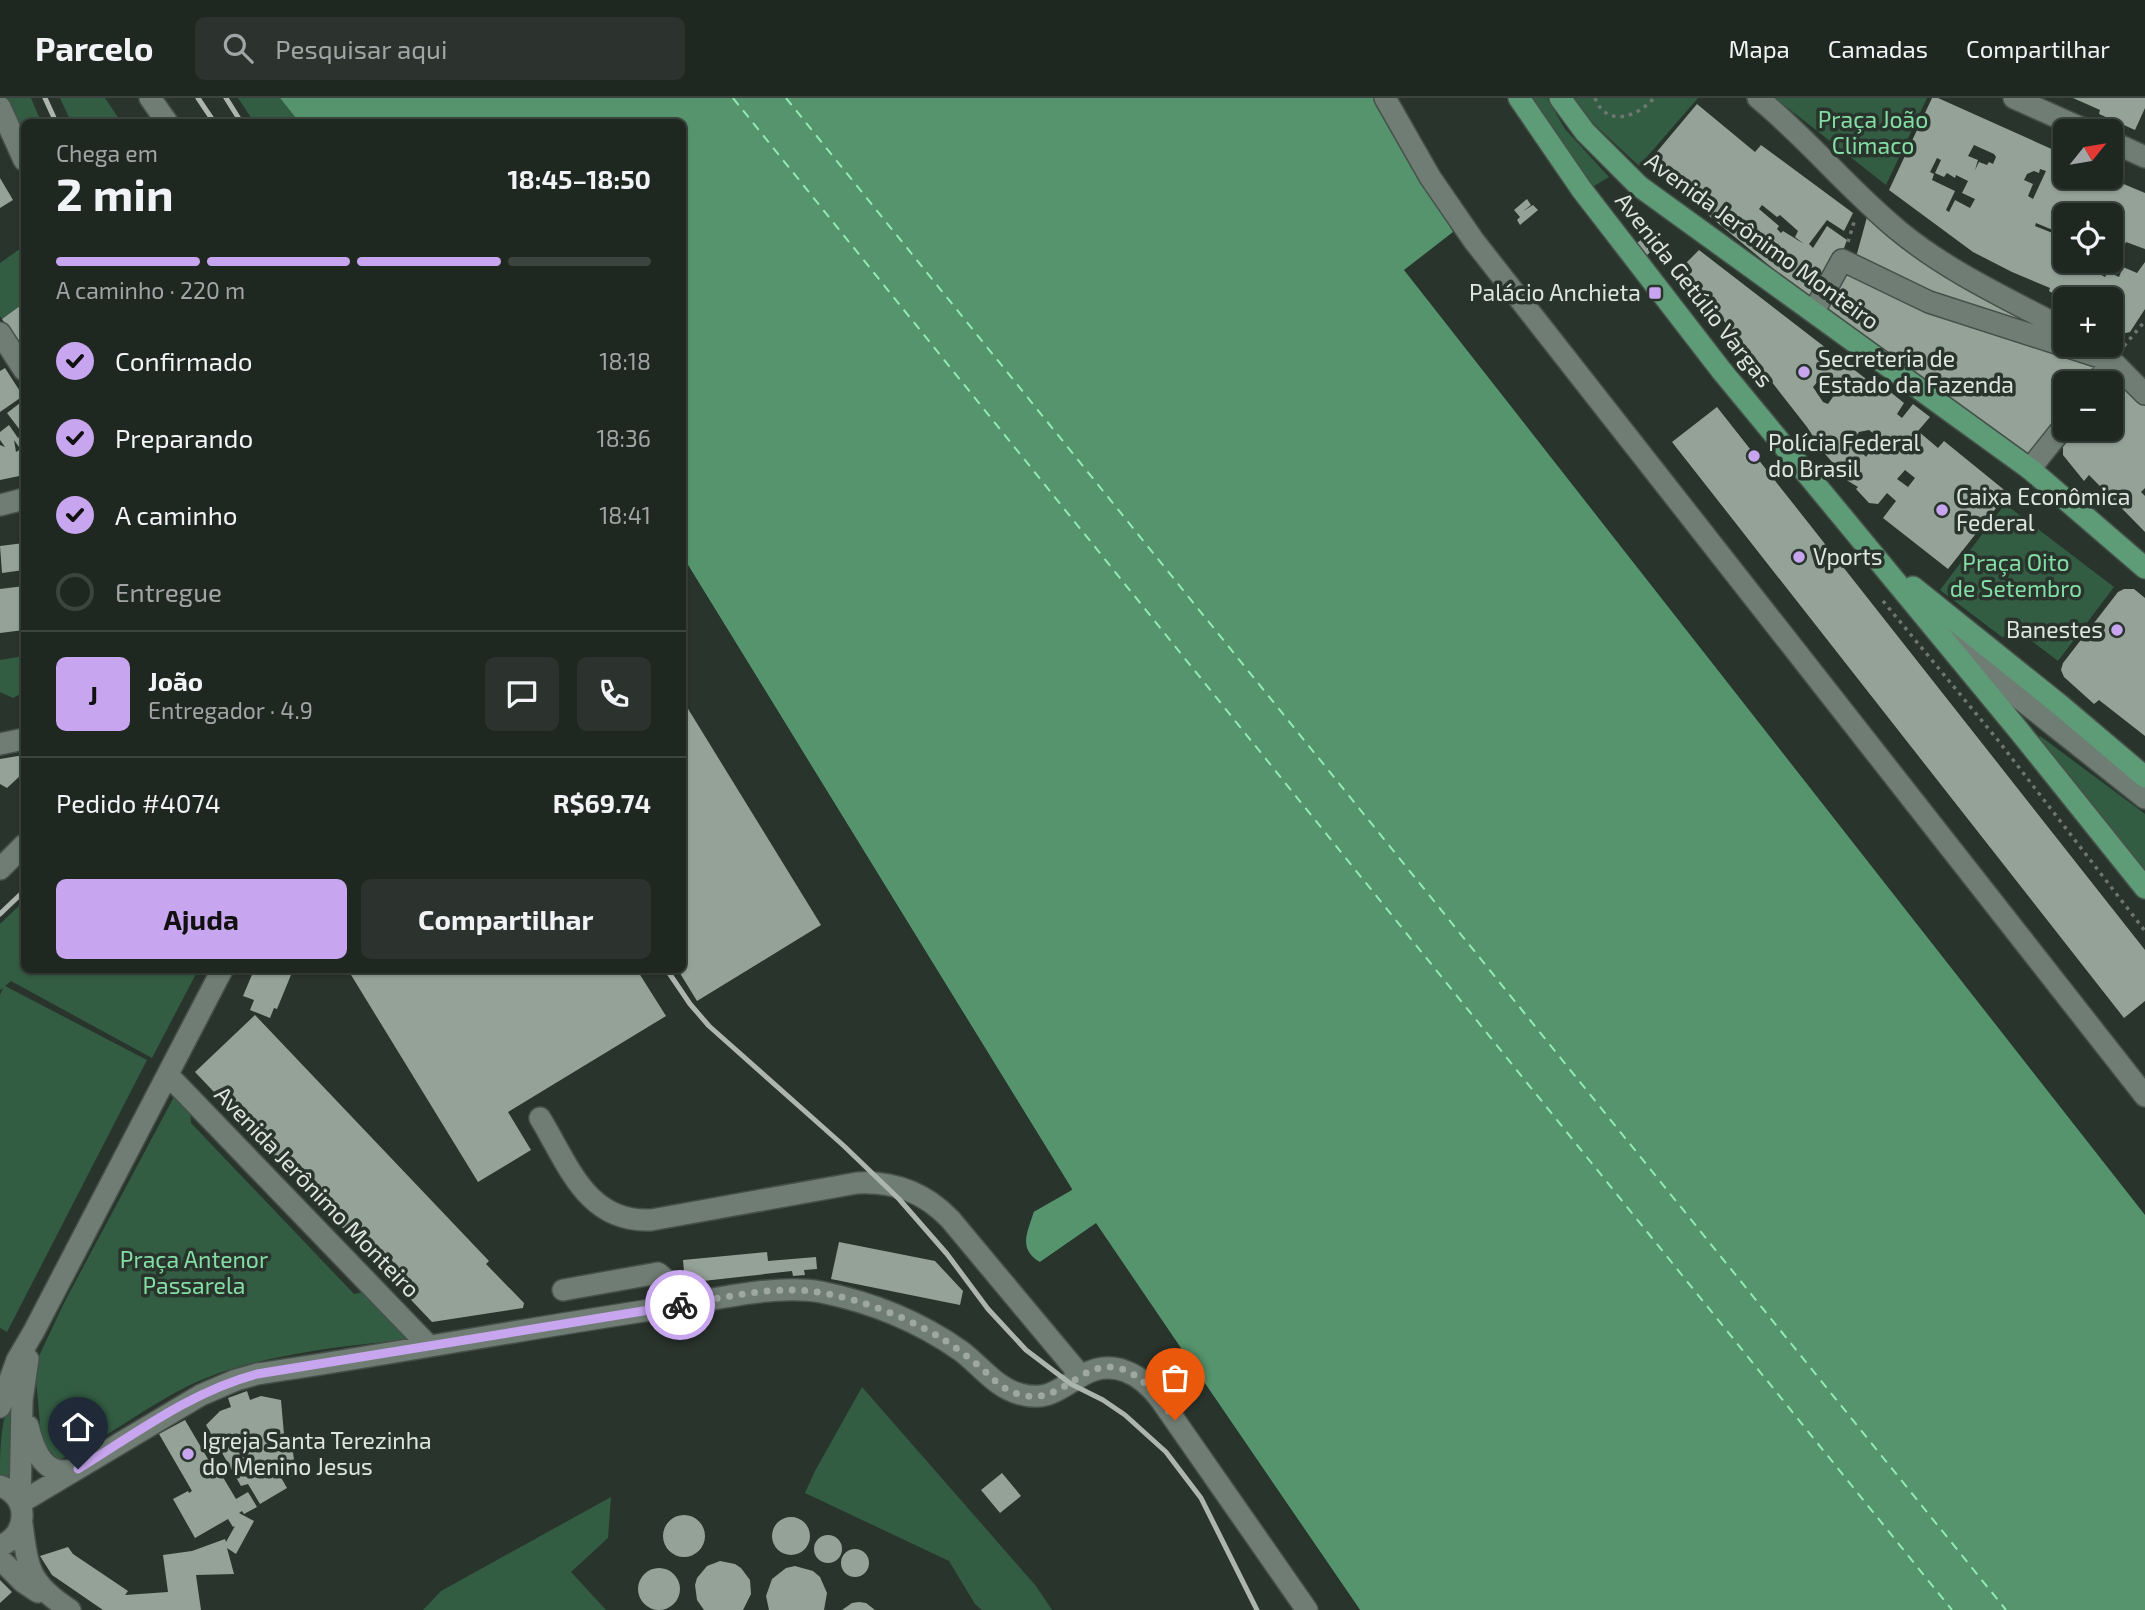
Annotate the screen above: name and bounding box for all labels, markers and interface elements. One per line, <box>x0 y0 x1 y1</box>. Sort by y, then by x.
search box <box>195 17 685 80</box>
text: Parcelo <box>35 28 153 68</box>
icon: search <box>219 29 257 67</box>
text: Pesquisar aqui <box>275 33 447 64</box>
text: Mapa <box>1728 34 1790 63</box>
text: Camadas <box>1828 34 1928 63</box>
text: Compartilhar <box>1966 34 2110 63</box>
park label: Praça João Climaco <box>1818 105 1928 159</box>
north arrow <box>2053 119 2123 189</box>
map controls <box>2053 119 2123 441</box>
text: Chega em <box>56 139 158 167</box>
street label: Avenida Jerônimo Monteiro <box>1640 146 1885 335</box>
text: 18:45–18:50 <box>507 163 651 194</box>
text: 2 min <box>56 165 174 220</box>
street label: Avenida Getúlio Vargas <box>1610 186 1779 392</box>
button: locate <box>2053 203 2123 273</box>
text: A caminho · 220 m <box>56 276 245 304</box>
place label: Palácio Anchieta <box>1469 278 1641 306</box>
marker: Palácio Anchieta <box>1647 285 1663 301</box>
button: + <box>2053 287 2123 357</box>
icon: check <box>56 342 94 380</box>
place label: Secreteria de Estado da Fazenda <box>1818 344 2014 398</box>
text: Confirmado <box>115 345 253 376</box>
text: 18:18 <box>599 347 651 375</box>
marker: Secreteria de Estado da Fazenda <box>1796 364 1812 380</box>
button: − <box>2053 371 2123 441</box>
icon: check <box>56 419 94 457</box>
text: Preparando <box>115 422 253 453</box>
text: 18:36 <box>597 424 651 452</box>
place label: Polícia Federal do Brasil <box>1768 428 1921 482</box>
marker: Polícia Federal do Brasil <box>1746 448 1762 464</box>
place label: Caixa Econômica Federal <box>1956 482 2131 536</box>
icon: check <box>56 496 94 534</box>
text: A caminho <box>115 499 238 530</box>
text: 18:41 <box>599 501 651 529</box>
marker: Caixa Econômica Federal <box>1934 502 1950 518</box>
place label: Vports <box>1813 542 1882 570</box>
park label: Praça Oito de Setembro <box>1950 548 2082 602</box>
marker: Vports <box>1791 549 1807 565</box>
text: Entregue <box>115 576 222 607</box>
place label: Banestes <box>2006 615 2103 643</box>
marker: Banestes <box>2109 622 2125 638</box>
button: chat <box>485 657 559 731</box>
button: phone <box>577 657 651 731</box>
text: João <box>148 665 203 696</box>
text: J <box>88 679 98 710</box>
text: Entregador · 4.9 <box>148 696 313 724</box>
text: Pedido #4074 <box>56 787 221 818</box>
text: R$69.74 <box>553 787 651 818</box>
button: Ajuda <box>56 879 347 959</box>
button: Compartilhar <box>361 879 651 959</box>
street label: Avenida Jerônimo Monteiro <box>209 1080 426 1303</box>
park label: Praça Antenor Passarela <box>120 1245 268 1299</box>
courier <box>645 1270 715 1340</box>
icon: bike <box>661 1286 699 1324</box>
pin <box>1145 1348 1205 1420</box>
icon: bag <box>1156 1359 1194 1397</box>
pin <box>48 1397 108 1469</box>
icon: home <box>59 1408 97 1446</box>
place label: Igreja Santa Terezinha do Menino Jesus <box>202 1426 432 1480</box>
marker: Igreja Santa Terezinha do Menino Jesus <box>180 1446 196 1462</box>

